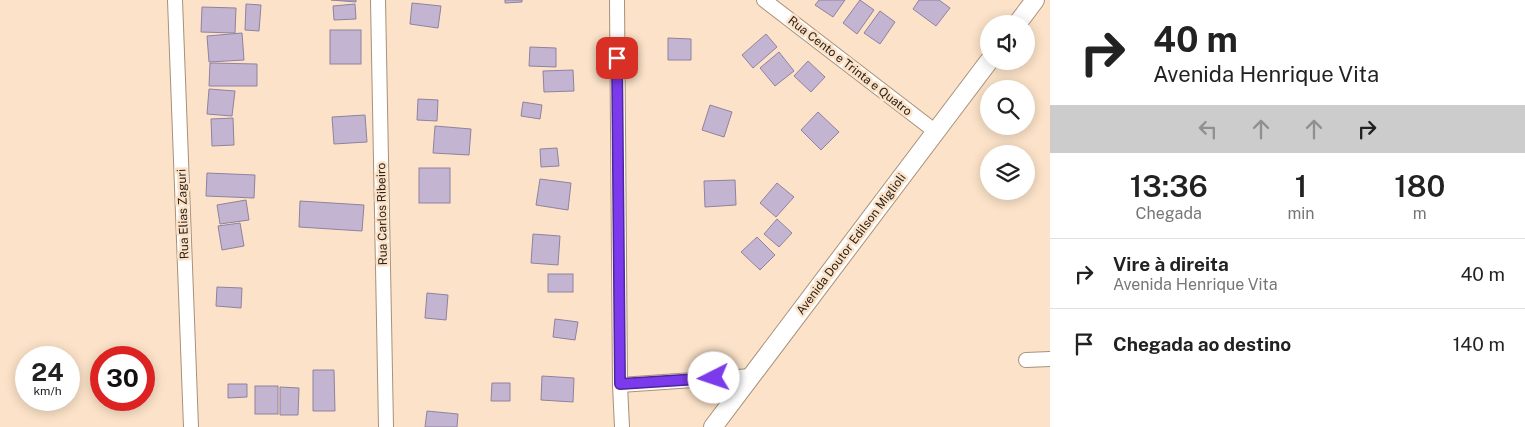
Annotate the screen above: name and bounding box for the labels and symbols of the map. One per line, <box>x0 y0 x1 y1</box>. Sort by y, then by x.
street label: Rua Cento e Trinta e Quatro <box>785 13 915 119</box>
pin <box>596 37 638 79</box>
street label: Rua Carlos Ribeiro <box>374 162 390 265</box>
street label: Rua Elias Zaguri <box>174 169 192 259</box>
street label: Avenida Doutor Edilson Miglioli <box>793 171 909 317</box>
speed limit sign: 30 <box>90 346 155 411</box>
position arrow <box>687 351 739 403</box>

